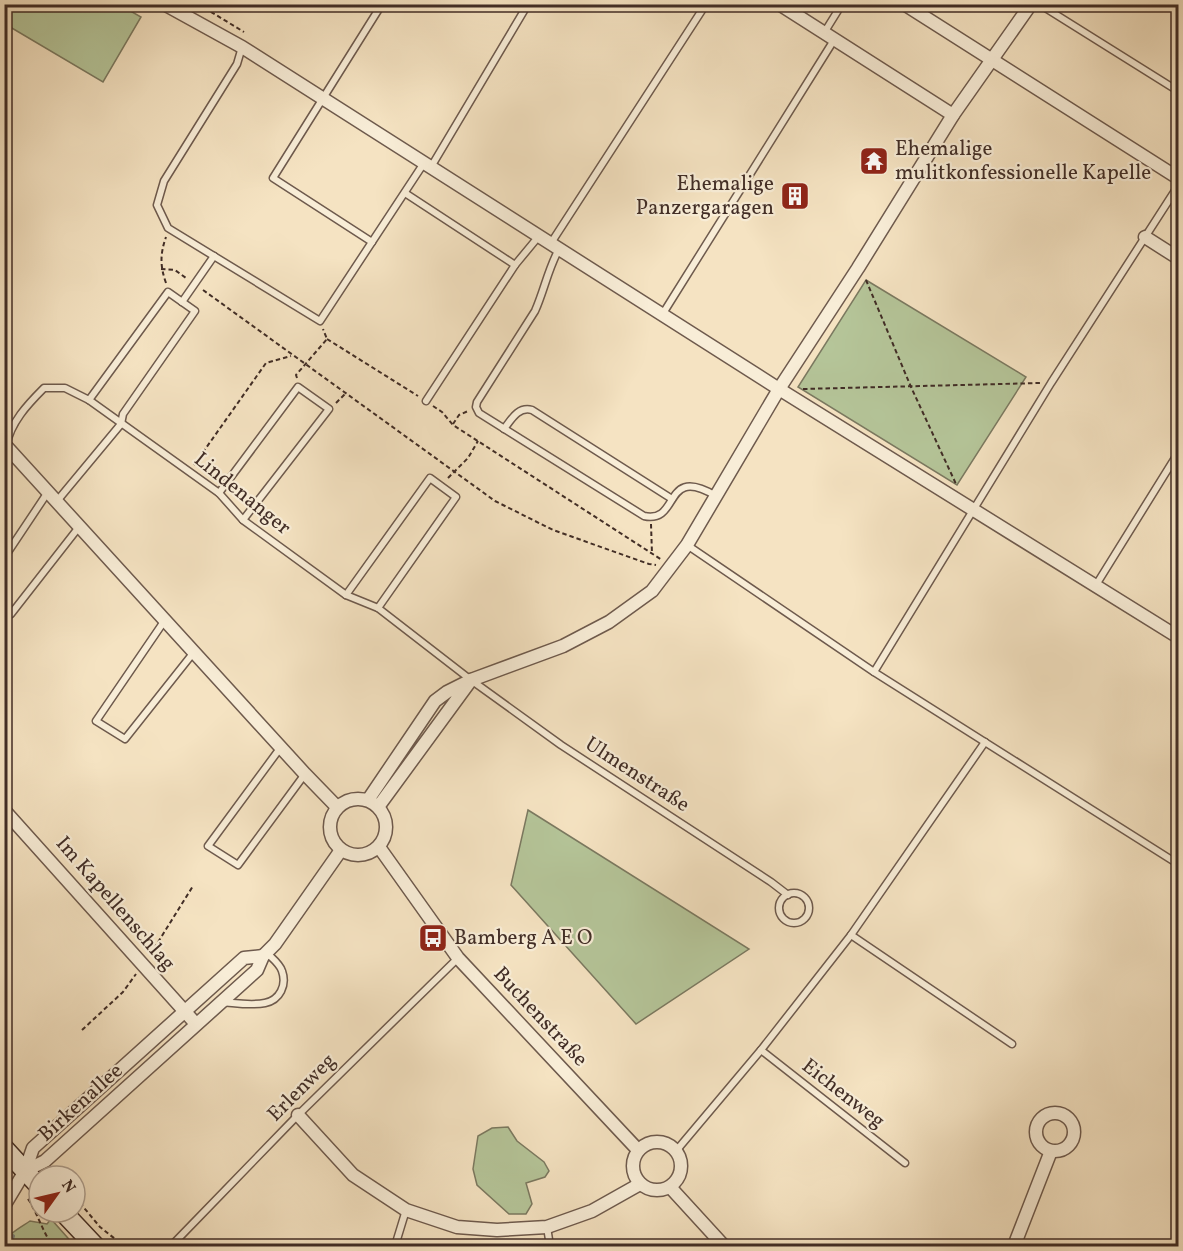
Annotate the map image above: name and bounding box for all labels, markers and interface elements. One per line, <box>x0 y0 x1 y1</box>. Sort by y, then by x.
place label: Ehemalige mulitkonfessionelle Kapelle <box>895 135 1151 188</box>
temple icon: Ehemalige mulitkonfessionelle Kapelle <box>858 145 890 177</box>
place label: Ehemalige Panzergaragen <box>636 170 774 223</box>
building icon: Ehemalige Panzergaragen <box>779 180 811 212</box>
street label: Lindenanger <box>187 446 297 542</box>
street label: Ulmenstraße <box>579 730 695 820</box>
street label: Im Kapellenschlag <box>48 830 182 978</box>
bus stop icon: Bamberg A E O <box>417 922 449 954</box>
place label: Bamberg A E O <box>454 924 592 953</box>
street label: Buchenstraße <box>486 961 594 1073</box>
street label: Erlenweg <box>261 1047 343 1129</box>
street label: Eichenweg <box>795 1052 891 1136</box>
street label: Birkenallee <box>32 1057 130 1149</box>
north arrow <box>27 1164 87 1224</box>
text: N <box>55 1176 80 1198</box>

